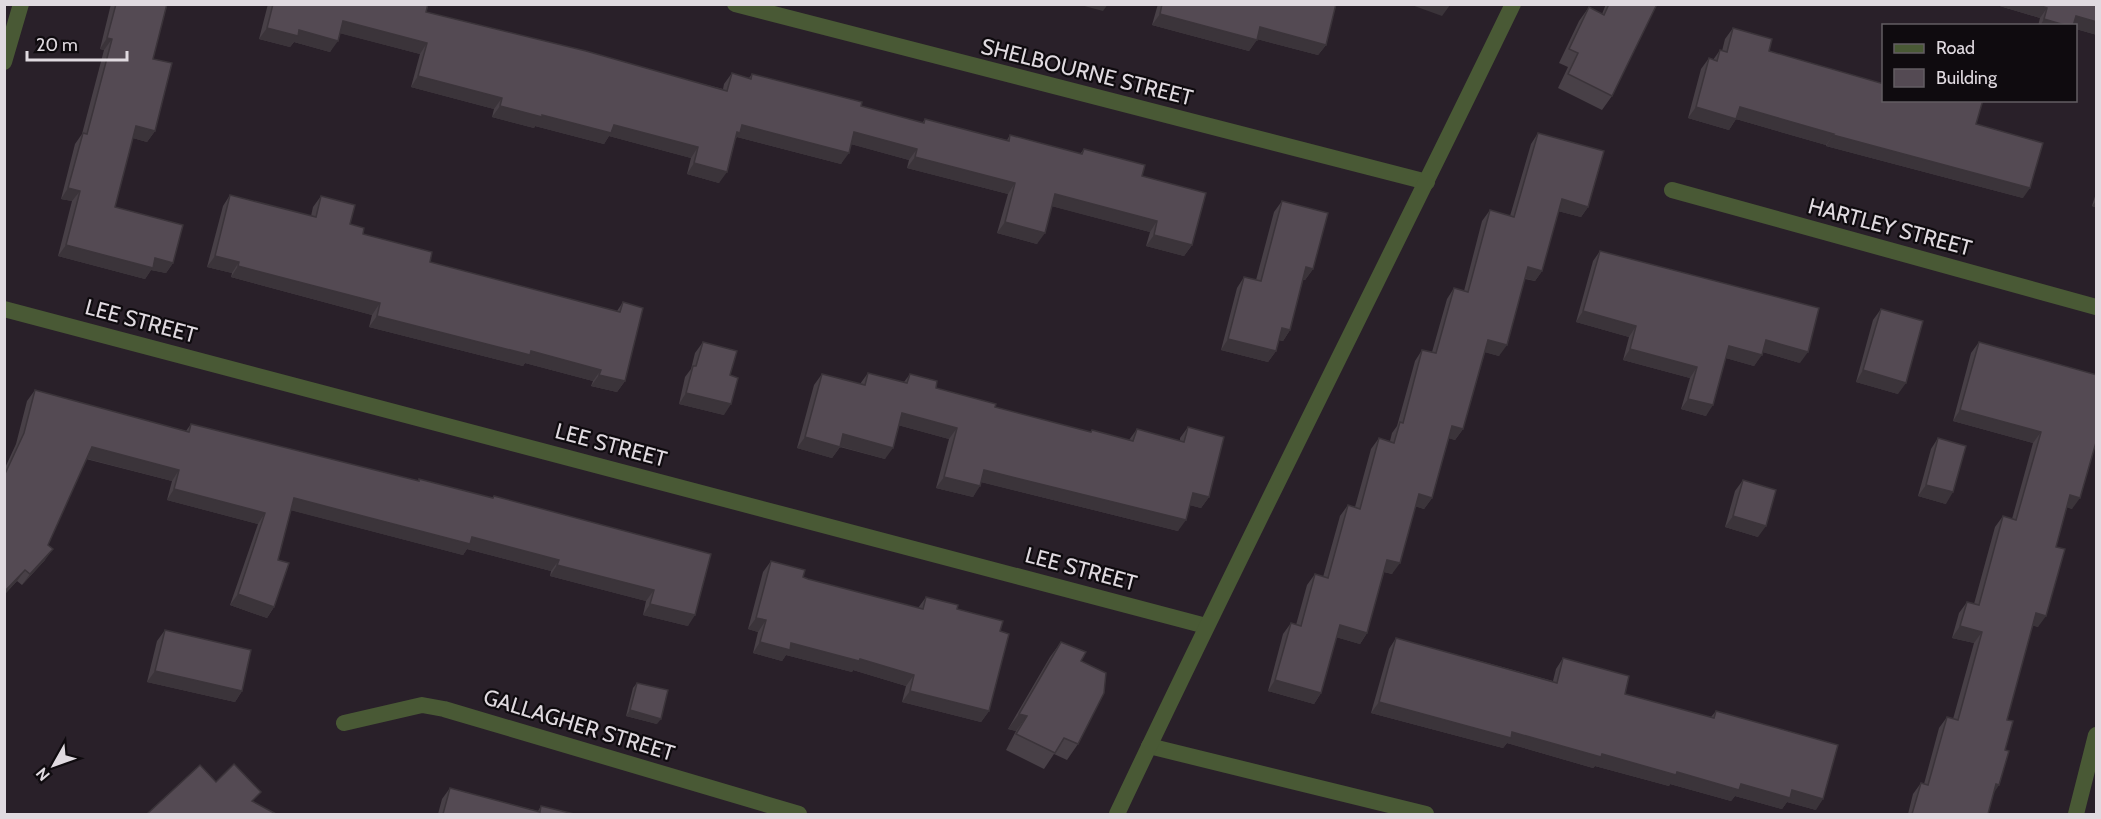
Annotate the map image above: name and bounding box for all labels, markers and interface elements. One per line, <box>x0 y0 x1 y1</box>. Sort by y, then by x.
scale bar <box>27 24 128 62</box>
legend <box>1882 24 2077 102</box>
street label: SHELBOURNE STREET <box>978 33 1196 111</box>
text: 20 m <box>36 34 78 56</box>
text: Road <box>1936 37 1975 59</box>
text: Building <box>1936 67 1998 89</box>
street label: HARTLEY STREET <box>1805 192 1975 262</box>
street label: LEE STREET <box>82 293 200 349</box>
street label: LEE STREET <box>552 417 670 473</box>
street label: LEE STREET <box>1022 541 1140 597</box>
street label: GALLAGHER STREET <box>480 683 678 767</box>
north arrow <box>24 735 84 795</box>
text: N <box>32 764 54 785</box>

